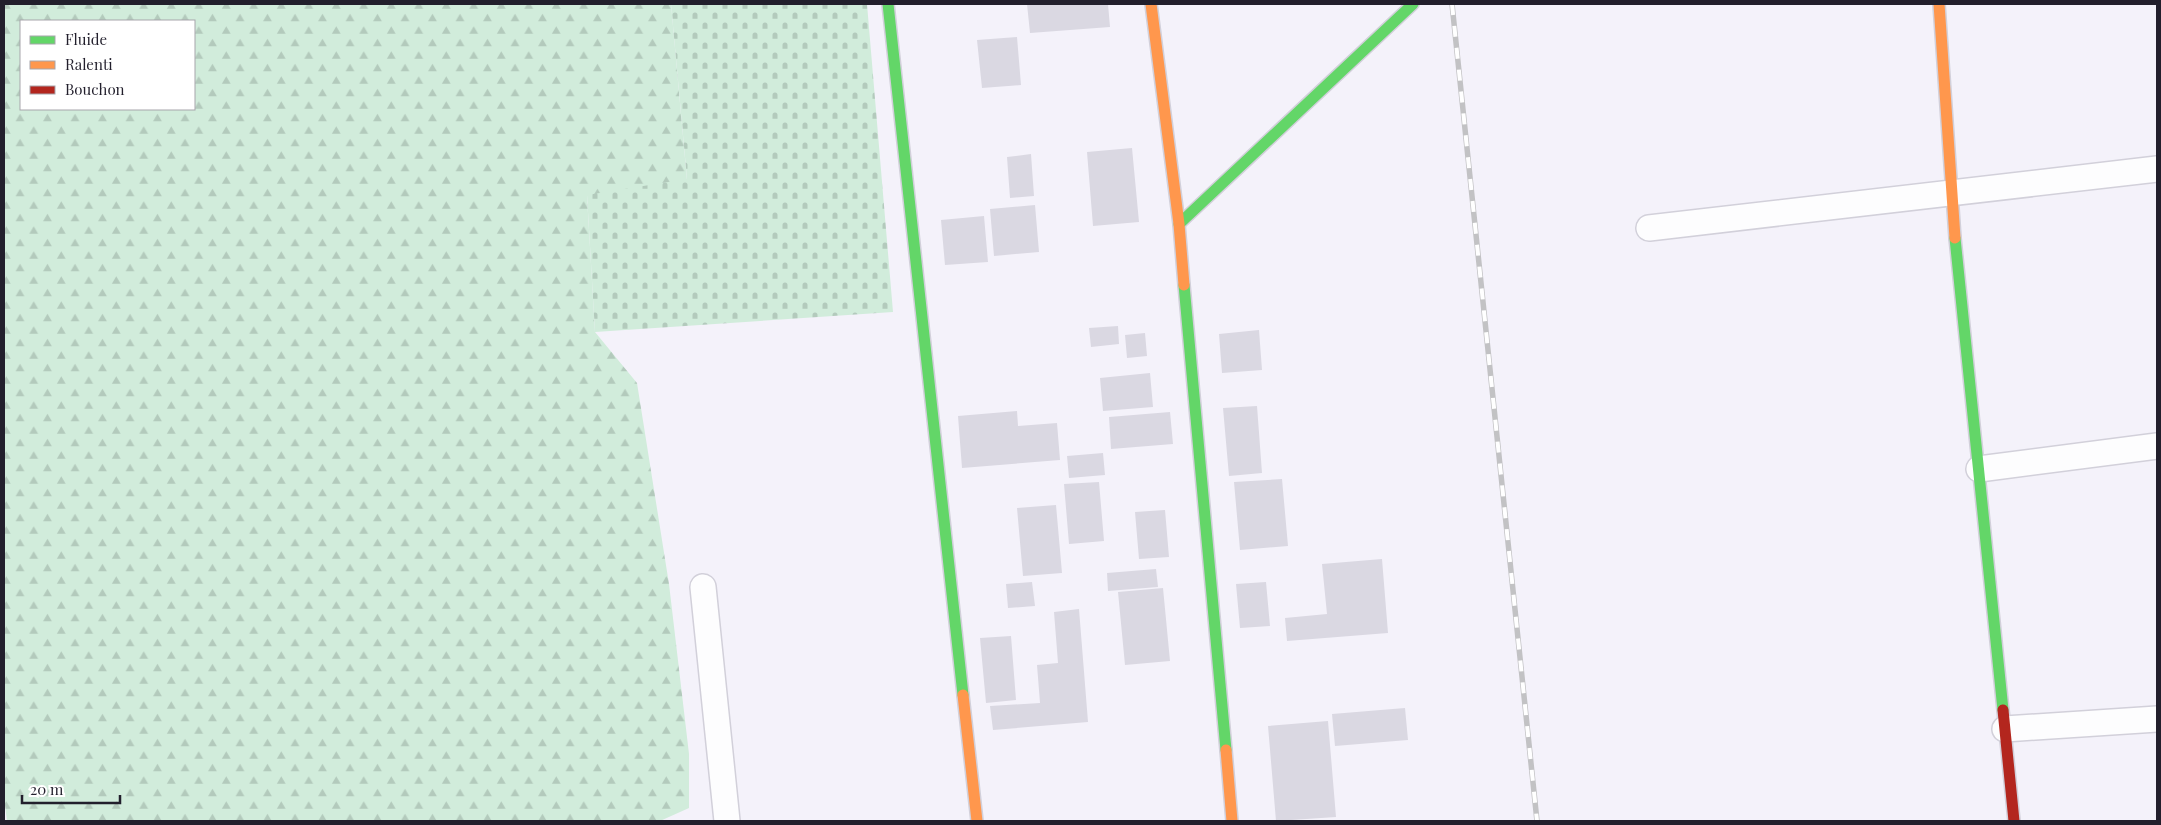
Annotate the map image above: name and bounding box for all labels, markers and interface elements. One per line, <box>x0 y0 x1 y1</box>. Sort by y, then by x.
legend <box>20 20 195 110</box>
text: Fluide <box>65 29 107 49</box>
text: Ralenti <box>65 54 113 74</box>
text: Bouchon <box>65 79 125 99</box>
scale bar <box>22 772 120 804</box>
text: 20 m <box>30 779 64 799</box>

